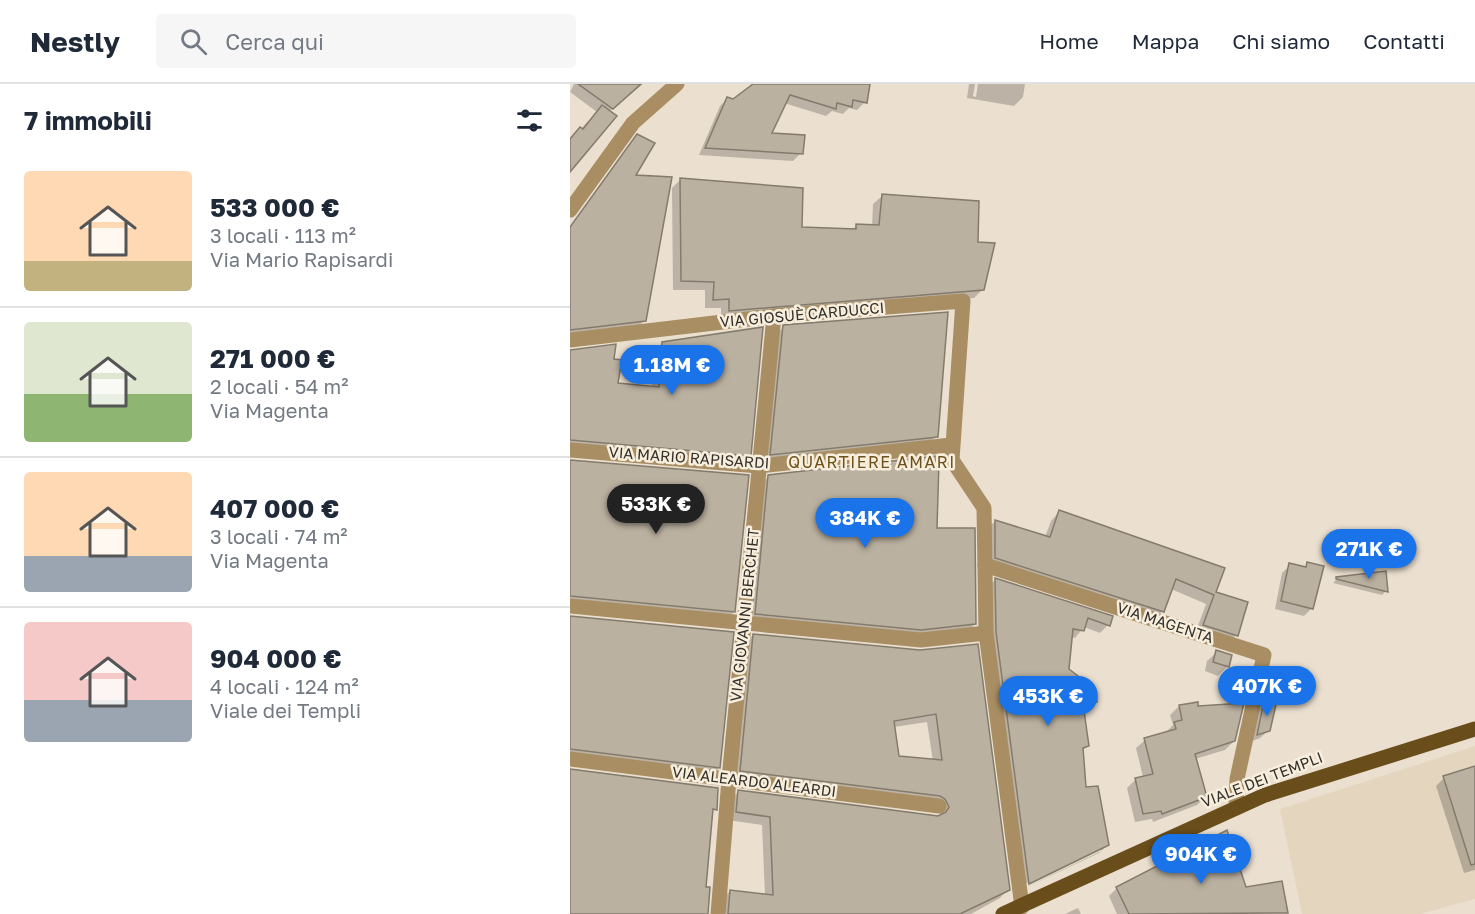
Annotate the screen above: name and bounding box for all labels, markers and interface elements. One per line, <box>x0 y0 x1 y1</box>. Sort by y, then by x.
search box <box>156 14 576 68</box>
text: Nestly <box>30 25 120 58</box>
icon: search <box>177 25 210 58</box>
text: Cerca qui <box>225 28 324 55</box>
text: Home <box>1039 28 1099 54</box>
text: Mappa <box>1132 28 1199 54</box>
text: Chi siamo <box>1232 28 1330 54</box>
text: Contatti <box>1363 28 1445 54</box>
icon: filters <box>513 104 546 137</box>
text: 7 immobili <box>24 105 152 136</box>
text: 533 000 € <box>210 192 340 223</box>
icon: home <box>72 195 144 267</box>
text: 3 locali · 113 m² <box>210 223 356 247</box>
text: Via Mario Rapisardi <box>210 247 393 271</box>
street label: VIA GIOSUÈ CARDUCCI <box>719 298 885 330</box>
text: 271 000 € <box>210 343 335 374</box>
pin: 1.18M € <box>617 345 727 396</box>
icon: home <box>72 346 144 418</box>
text: 1.18M € <box>634 352 710 376</box>
text: 2 locali · 54 m² <box>210 374 348 398</box>
text: Via Magenta <box>210 398 329 422</box>
street label: VIA MARIO RAPISARDI <box>608 442 770 472</box>
district label: QUARTIERE AMARI <box>788 452 956 472</box>
pin: 533K € <box>607 484 705 535</box>
text: 533K € <box>621 491 691 515</box>
text: 407 000 € <box>210 493 339 524</box>
icon: home <box>72 496 144 568</box>
pin: 384K € <box>816 498 914 549</box>
text: 384K € <box>829 505 901 529</box>
text: 3 locali · 74 m² <box>210 524 348 548</box>
street label: VIA GIOVANNI BERCHET <box>726 527 762 702</box>
pin: 271K € <box>1320 529 1418 580</box>
text: 271K € <box>1336 536 1403 560</box>
text: Via Magenta <box>210 548 329 572</box>
street label: VIA MAGENTA <box>1115 598 1216 646</box>
text: 904 000 € <box>210 643 342 674</box>
icon: home <box>72 646 144 718</box>
pin: 407K € <box>1218 666 1316 717</box>
text: 407K € <box>1232 673 1302 697</box>
text: 4 locali · 124 m² <box>210 674 359 698</box>
pin: 453K € <box>999 676 1097 727</box>
text: 453K € <box>1013 683 1083 707</box>
text: Viale dei Templi <box>210 698 361 722</box>
street label: VIALE DEI TEMPLI <box>1198 748 1325 811</box>
street label: VIA ALEARDO ALEARDI <box>671 762 837 800</box>
pin: 904K € <box>1152 834 1250 885</box>
text: 904K € <box>1165 841 1237 865</box>

